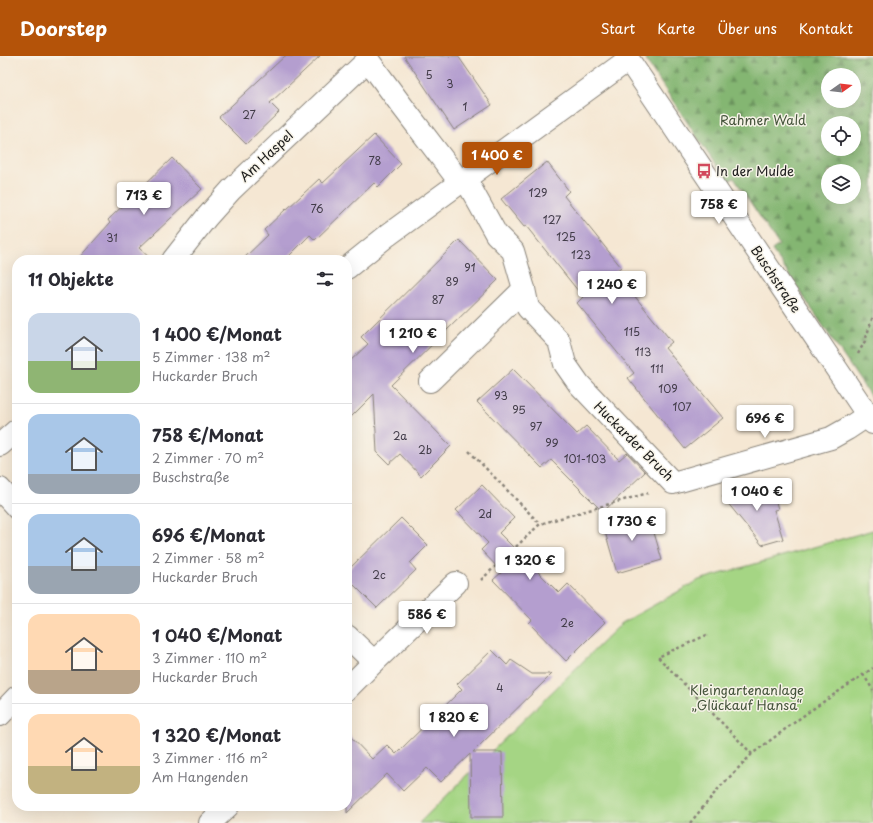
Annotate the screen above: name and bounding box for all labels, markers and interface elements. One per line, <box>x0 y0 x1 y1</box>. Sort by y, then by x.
text: Doorstep <box>20 14 107 42</box>
text: Start <box>600 18 635 39</box>
text: Karte <box>657 18 695 39</box>
text: Über uns <box>717 18 777 39</box>
text: Kontakt <box>799 18 853 39</box>
house number: 5 <box>425 66 433 83</box>
north arrow <box>821 68 861 108</box>
map controls <box>821 68 861 204</box>
house number: 3 <box>446 75 454 92</box>
house number: 1 <box>463 98 468 115</box>
house number: 27 <box>242 106 256 123</box>
park label: Rahmer Wald <box>720 110 806 129</box>
button: locate <box>821 116 861 156</box>
street label: Am Haspel <box>235 126 297 186</box>
pin: 1 400 € <box>460 142 534 176</box>
text: 1 400 € <box>471 145 523 164</box>
house number: 78 <box>369 152 382 169</box>
place label: In der Mulde <box>716 161 794 180</box>
bus stop icon: In der Mulde <box>695 162 713 180</box>
button: layers <box>821 164 861 204</box>
pin: 713 € <box>116 182 172 216</box>
house number: 129 <box>529 184 547 201</box>
text: 713 € <box>126 185 162 204</box>
pin: 758 € <box>691 191 747 225</box>
text: 758 € <box>700 194 738 213</box>
house number: 76 <box>310 200 324 217</box>
house number: 127 <box>543 211 561 228</box>
house number: 125 <box>556 228 576 245</box>
house number: 31 <box>106 229 118 246</box>
street label: Buschstraße <box>747 241 806 316</box>
house number: 123 <box>571 246 591 263</box>
house number: 91 <box>464 259 476 276</box>
text: 11 Objekte <box>28 266 114 292</box>
icon: filters <box>314 268 336 290</box>
pin: 1 240 € <box>575 271 649 305</box>
house number: 89 <box>445 273 459 290</box>
text: 1 240 € <box>587 274 637 293</box>
house number: 87 <box>432 291 444 308</box>
pin: 1 210 € <box>376 320 450 354</box>
text: 1 400 €/Monat <box>152 321 282 347</box>
text: 1 210 € <box>389 323 437 342</box>
house number: 115 <box>624 323 640 340</box>
icon: home <box>60 329 108 377</box>
house number: 113 <box>635 343 651 360</box>
text: 5 Zimmer · 138 m² <box>152 347 271 366</box>
house number: 111 <box>650 360 664 377</box>
text: Huckarder Bruch <box>152 366 258 385</box>
house number: 109 <box>658 380 678 397</box>
house number: 93 <box>494 387 508 404</box>
street label: Huckarder Bruch <box>590 397 678 485</box>
house number: 107 <box>673 398 691 415</box>
house number: 95 <box>512 401 526 418</box>
pin: 696 € <box>737 405 793 439</box>
text: 696 € <box>746 408 784 427</box>
house number: 97 <box>530 418 542 435</box>
text: 758 €/Monat <box>152 422 264 448</box>
house number: 2a <box>393 427 407 444</box>
icon: home <box>60 430 108 478</box>
house number: 99 <box>545 434 559 451</box>
house number: 2b <box>418 441 432 458</box>
text: 2 Zimmer · 70 m² <box>152 448 264 467</box>
house number: 101-103 <box>564 450 606 467</box>
text: Buschstraße <box>152 467 229 486</box>
pin: 1 040 € <box>720 478 794 512</box>
text: 1 040 € <box>731 481 783 500</box>
house number: 2d <box>478 505 492 522</box>
pin: 1 730 € <box>595 508 669 542</box>
text: 1 730 € <box>608 511 656 530</box>
text: 696 €/Monat <box>152 522 265 548</box>
icon: home <box>60 530 108 578</box>
pin: 1 320 € <box>493 547 567 581</box>
text: 2 Zimmer · 58 m² <box>152 548 265 567</box>
text: 1 320 € <box>504 550 556 569</box>
house number: 2c <box>372 566 386 583</box>
text: Huckarder Bruch <box>152 567 258 586</box>
pin: 586 € <box>399 601 455 635</box>
text: 586 € <box>407 604 447 623</box>
house number: 2e <box>560 614 574 631</box>
text: 1 040 €/Monat <box>152 622 283 648</box>
icon: home <box>60 630 108 678</box>
text: 3 Zimmer · 110 m² <box>152 648 267 667</box>
text: Huckarder Bruch <box>152 667 258 686</box>
house number: 4 <box>496 679 504 696</box>
park label: Kleingartenanlage „Glückauf Hansa“ <box>690 680 804 714</box>
pin: 1 820 € <box>417 704 491 738</box>
text: 1 820 € <box>429 707 479 726</box>
text: 1 320 €/Monat <box>152 722 281 748</box>
icon: home <box>60 730 108 778</box>
text: 3 Zimmer · 116 m² <box>152 748 268 767</box>
text: Am Hangenden <box>152 767 248 786</box>

